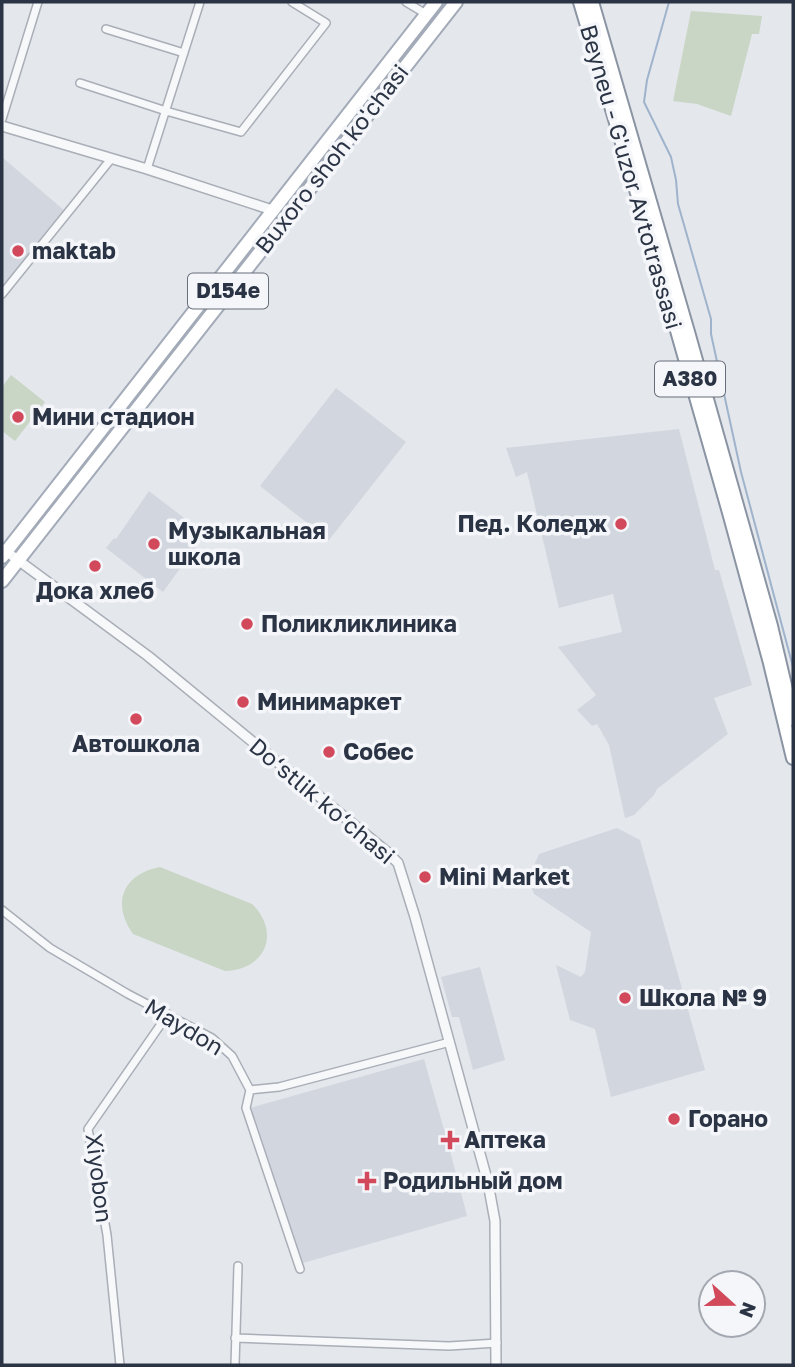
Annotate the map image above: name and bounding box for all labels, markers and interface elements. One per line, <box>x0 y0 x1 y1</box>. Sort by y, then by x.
street label: Beyneu - G'uzor Avtotrassasi <box>575 21 689 332</box>
street label: Buxoro shoh ko'chasi <box>249 58 414 259</box>
place label: maktab <box>32 236 116 264</box>
marker: maktab <box>10 243 26 259</box>
road number: D154e <box>188 274 268 308</box>
road number: A380 <box>655 362 725 396</box>
place label: Мини стадион <box>32 402 195 430</box>
marker: Мини стадион <box>10 409 26 425</box>
place label: Пед. Коледж <box>457 509 607 537</box>
place label: Музыкальная школа <box>168 516 326 570</box>
marker: Пед. Коледж <box>613 516 629 532</box>
marker: Музыкальная школа <box>146 536 162 552</box>
marker: Дока хлеб <box>87 558 103 574</box>
place label: Дока хлеб <box>36 576 154 604</box>
place label: Поликликлиника <box>261 609 457 637</box>
marker: Поликликлиника <box>239 616 255 632</box>
place label: Минимаркет <box>257 687 402 715</box>
marker: Минимаркет <box>235 694 251 710</box>
marker: Автошкола <box>128 711 144 727</box>
place label: Автошкола <box>72 729 200 757</box>
street label: Do‘stlik ko‘chasi <box>244 731 401 869</box>
place label: Собеc <box>343 737 414 765</box>
marker: Собеc <box>321 744 337 760</box>
place label: Mini Market <box>439 862 570 890</box>
marker: Mini Market <box>417 869 433 885</box>
place label: Школа № 9 <box>639 983 767 1011</box>
marker: Школа № 9 <box>617 990 633 1006</box>
street label: Maydon <box>140 992 229 1061</box>
place label: Горано <box>688 1104 768 1132</box>
marker: Горано <box>666 1111 682 1127</box>
place label: Аптека <box>464 1125 546 1153</box>
street label: Xiyobon <box>81 1132 119 1224</box>
marker: Аптека <box>442 1132 458 1148</box>
place label: Родильный дом <box>383 1166 563 1194</box>
marker: Родильный дом <box>357 1171 377 1191</box>
north arrow <box>697 1269 767 1339</box>
text: N <box>735 1299 762 1321</box>

